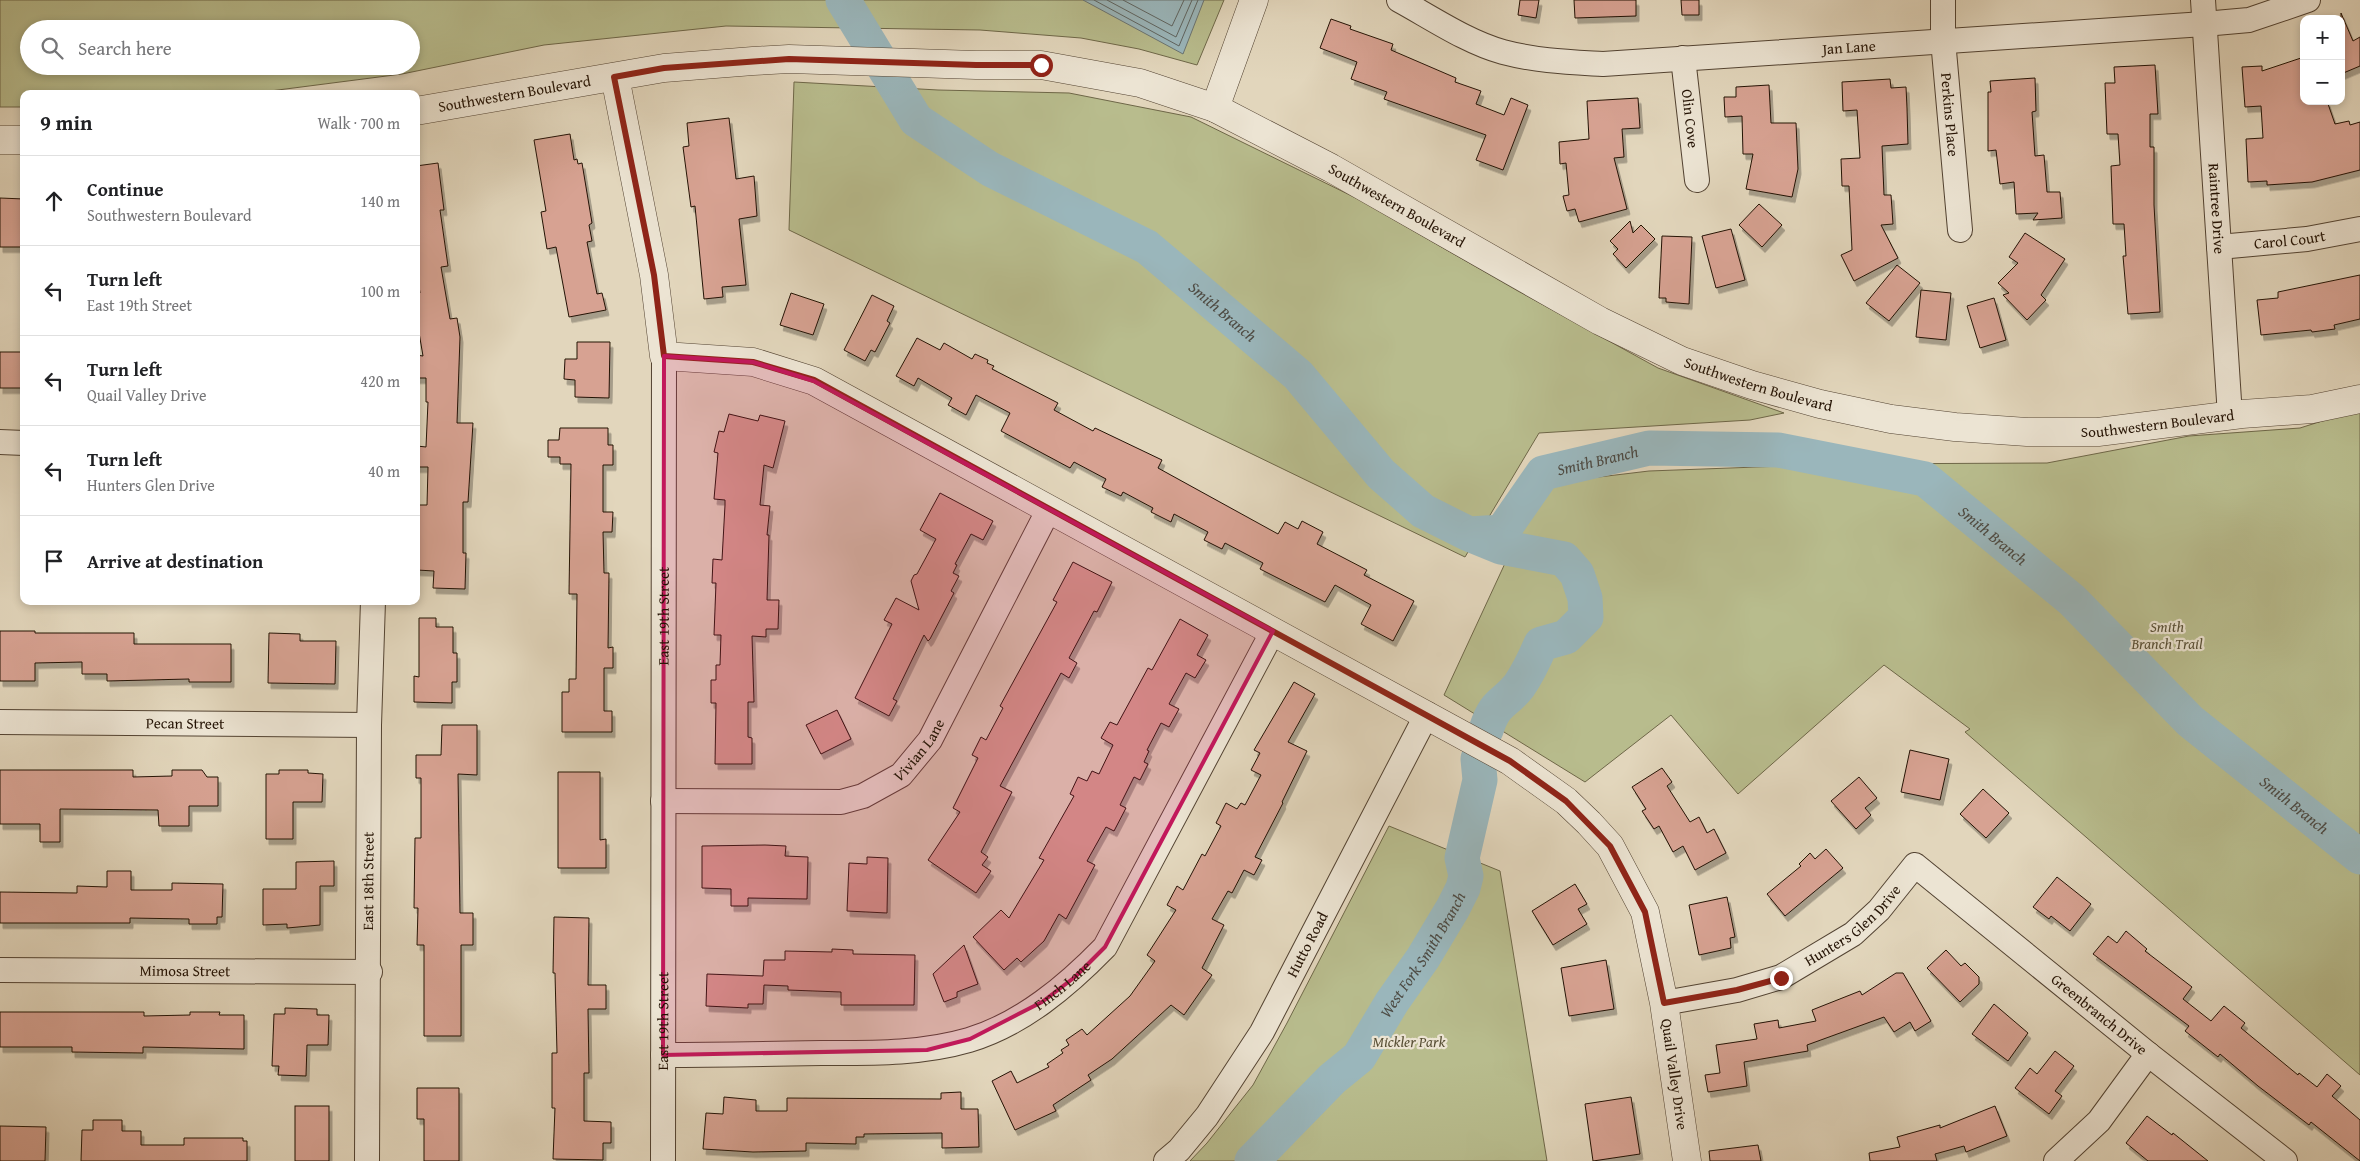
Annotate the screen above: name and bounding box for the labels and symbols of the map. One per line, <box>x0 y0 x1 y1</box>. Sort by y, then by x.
street label: Jan Lane <box>1820 35 1876 60</box>
route start <box>1030 54 1053 77</box>
street label: Southwestern Boulevard <box>437 70 592 117</box>
street label: Perkins Place <box>1936 72 1964 157</box>
street label: Olin Cove <box>1677 88 1704 149</box>
street label: Southwestern Boulevard <box>1325 158 1469 252</box>
street label: Raintree Drive <box>2204 163 2230 254</box>
street label: Carol Court <box>2253 225 2328 254</box>
water label: Smith Branch <box>1184 275 1262 347</box>
street label: Southwestern Boulevard <box>1681 351 1834 416</box>
street label: Southwestern Boulevard <box>2081 404 2235 442</box>
water label: Smith Branch <box>1554 439 1641 481</box>
water label: Smith Branch <box>1954 500 2033 571</box>
street label: East 19th Street <box>653 566 674 665</box>
park label: Smith Branch Trail <box>2130 616 2203 654</box>
street label: Pecan Street <box>146 712 225 734</box>
street label: Vivian Lane <box>890 715 949 787</box>
water label: Smith Branch <box>2255 769 2334 840</box>
street label: East 18th Street <box>357 831 379 930</box>
street label: Hunters Glen Drive <box>1800 880 1905 971</box>
water label: West Fork Smith Branch <box>1373 887 1471 1022</box>
street label: Hutto Road <box>1281 908 1333 981</box>
street label: Finch Lane <box>1030 956 1095 1015</box>
street label: Mimosa Street <box>140 960 231 981</box>
route end <box>1770 967 1793 990</box>
street label: Greenbranch Drive <box>2047 968 2152 1059</box>
street label: East 19th Street <box>652 971 673 1070</box>
street label: Quail Valley Drive <box>1656 1017 1693 1131</box>
park label: Mickler Park <box>1373 1031 1446 1052</box>

